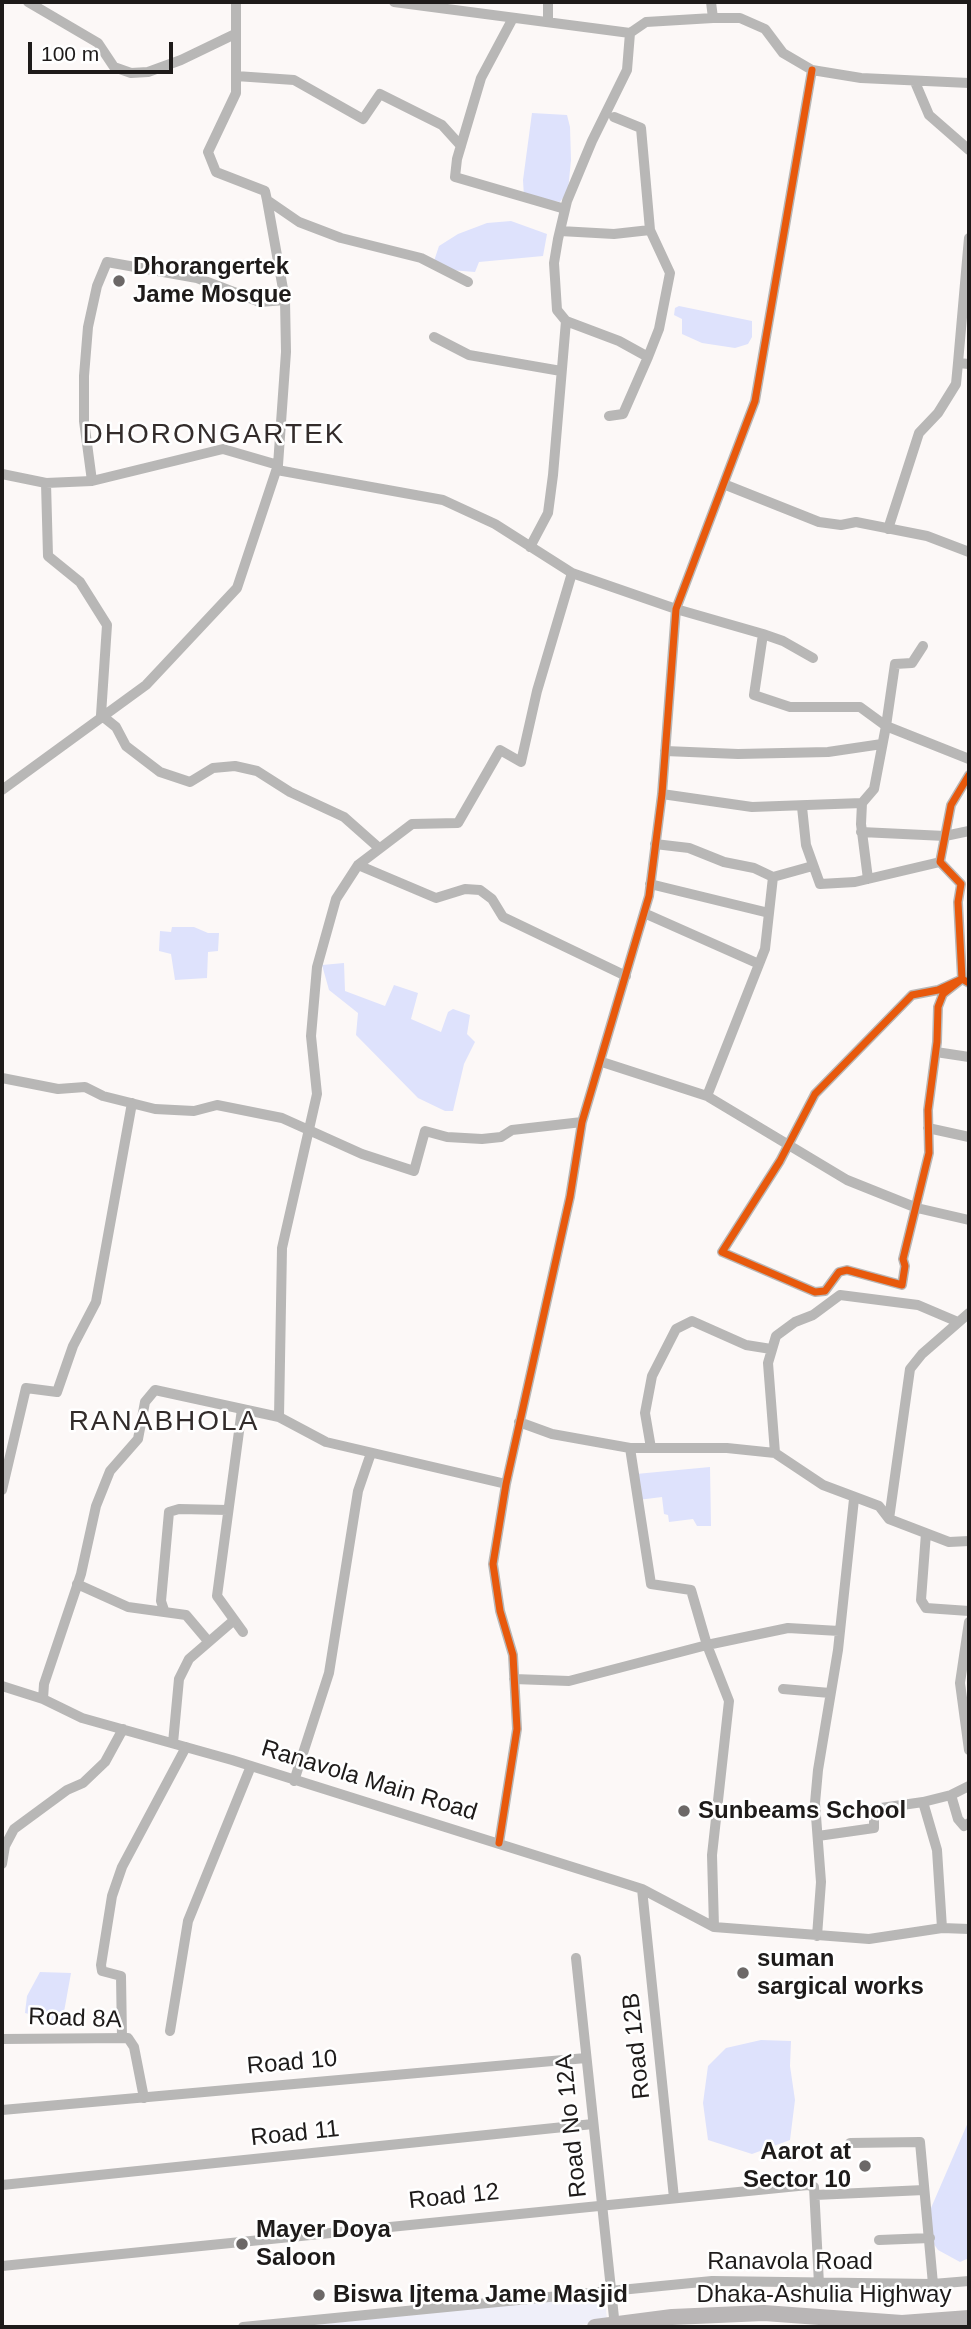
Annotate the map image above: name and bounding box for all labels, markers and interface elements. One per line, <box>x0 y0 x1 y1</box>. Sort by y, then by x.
scale bar <box>32 28 177 72</box>
text: 100 m <box>41 42 99 65</box>
place label: Dhorangertek Jame Mosque <box>133 253 292 309</box>
marker: Dhorangertek Jame Mosque <box>111 273 127 289</box>
district label: DHORONGARTEK <box>84 418 344 452</box>
district label: RANABHOLA <box>70 1405 258 1439</box>
street label: Ranavola Main Road <box>258 1734 480 1828</box>
place label: Sunbeams School <box>698 1797 906 1825</box>
marker: Sunbeams School <box>676 1803 692 1819</box>
place label: suman sargical works <box>757 1945 924 2001</box>
marker: suman sargical works <box>735 1965 751 1981</box>
street label: Road 12B <box>617 1991 657 2101</box>
street label: Road 8A <box>28 2003 122 2035</box>
street label: Road 10 <box>246 2045 338 2081</box>
street label: Road No 12A <box>550 2053 594 2199</box>
street label: Road 11 <box>249 2115 341 2153</box>
place label: Aarot at Sector 10 <box>743 2138 851 2194</box>
marker: Aarot at Sector 10 <box>857 2158 873 2174</box>
street label: Road 12 <box>407 2178 501 2216</box>
place label: Mayer Doya Saloon <box>256 2216 391 2272</box>
marker: Mayer Doya Saloon <box>234 2236 250 2252</box>
street label: Ranavola Road <box>707 2248 873 2276</box>
place label: Biswa Ijtema Jame Masjid <box>333 2281 628 2309</box>
street label: Dhaka-Ashulia Highway <box>697 2281 951 2309</box>
marker: Biswa Ijtema Jame Masjid <box>311 2287 327 2303</box>

